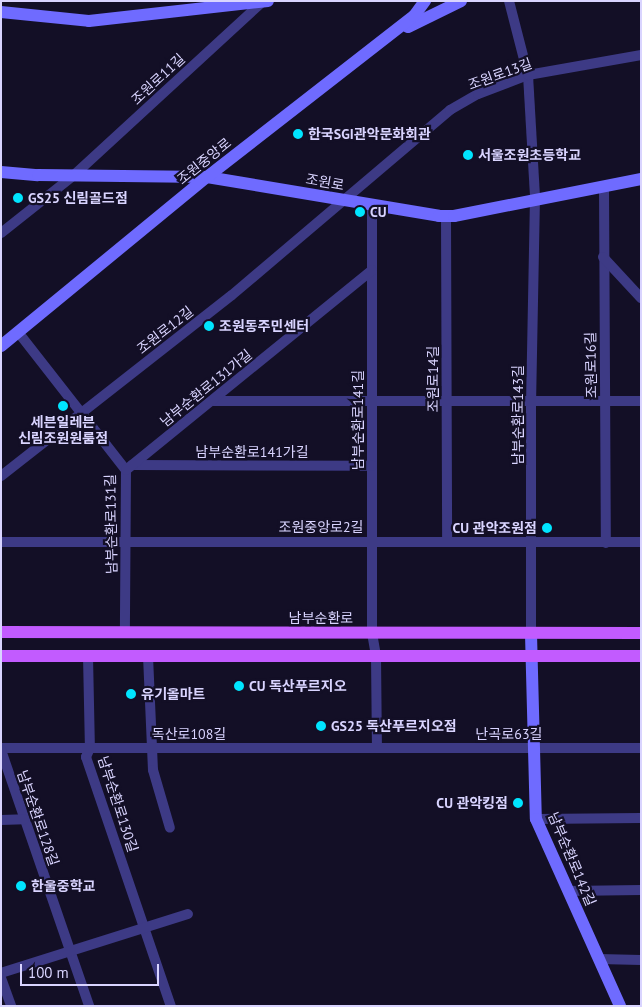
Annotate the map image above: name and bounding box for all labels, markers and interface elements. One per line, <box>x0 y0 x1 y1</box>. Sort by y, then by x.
street label: 조원로11길 <box>128 50 188 108</box>
street label: 조원로13길 <box>466 55 534 93</box>
place label: 한국SGI관악문화회관 <box>308 126 431 142</box>
marker: 한국SGI관악문화회관 <box>292 128 304 140</box>
street label: 조원중앙로 <box>174 134 234 188</box>
place label: 서울조원초등학교 <box>478 147 581 163</box>
marker: 서울조원초등학교 <box>462 149 474 161</box>
street label: 조원로 <box>305 170 345 194</box>
place label: GS25 신림골드점 <box>28 190 128 206</box>
marker: GS25 신림골드점 <box>12 192 24 204</box>
place label: CU <box>370 204 387 220</box>
marker: CU <box>354 206 366 218</box>
street label: 조원로12길 <box>134 303 196 357</box>
place label: 조원동주민센터 <box>219 318 309 334</box>
marker: 조원동주민센터 <box>203 320 215 332</box>
street label: 조원로16길 <box>582 331 600 399</box>
street label: 남부순환로131가길 <box>157 346 255 430</box>
street label: 조원로14길 <box>425 346 441 412</box>
street label: 남부순환로143길 <box>510 365 526 465</box>
street label: 남부순환로141길 <box>350 370 366 470</box>
marker: 세븐일레븐 신림조원원룸점 <box>57 400 69 412</box>
place label: 세븐일레븐 신림조원원룸점 <box>18 414 108 447</box>
street label: 남부순환로141가길 <box>195 444 309 460</box>
street label: 남부순환로131길 <box>102 474 120 574</box>
street label: 조원중앙로2길 <box>279 519 363 535</box>
place label: CU 관악조원점 <box>452 520 537 536</box>
marker: CU 관악조원점 <box>541 522 553 534</box>
street label: 남부순환로 <box>289 610 353 626</box>
place label: CU 독산푸르지오 <box>249 678 346 694</box>
marker: CU 독산푸르지오 <box>233 680 245 692</box>
place label: 유기올마트 <box>141 686 205 702</box>
marker: 유기올마트 <box>125 688 137 700</box>
place label: GS25 독산푸르지오점 <box>331 718 457 734</box>
marker: GS25 독산푸르지오점 <box>315 720 327 732</box>
street label: 독산로108길 <box>152 726 226 742</box>
street label: 난곡로63길 <box>476 726 542 742</box>
street label: 남부순환로130길 <box>95 754 141 854</box>
street label: 남부순환로128길 <box>14 768 62 868</box>
place label: CU 관악킹점 <box>436 795 508 811</box>
marker: CU 관악킹점 <box>512 797 524 809</box>
street label: 남부순환로142길 <box>545 810 599 908</box>
place label: 한울중학교 <box>31 878 95 894</box>
marker: 한울중학교 <box>15 880 27 892</box>
scale bar <box>22 954 161 986</box>
text: 100 m <box>28 963 69 982</box>

